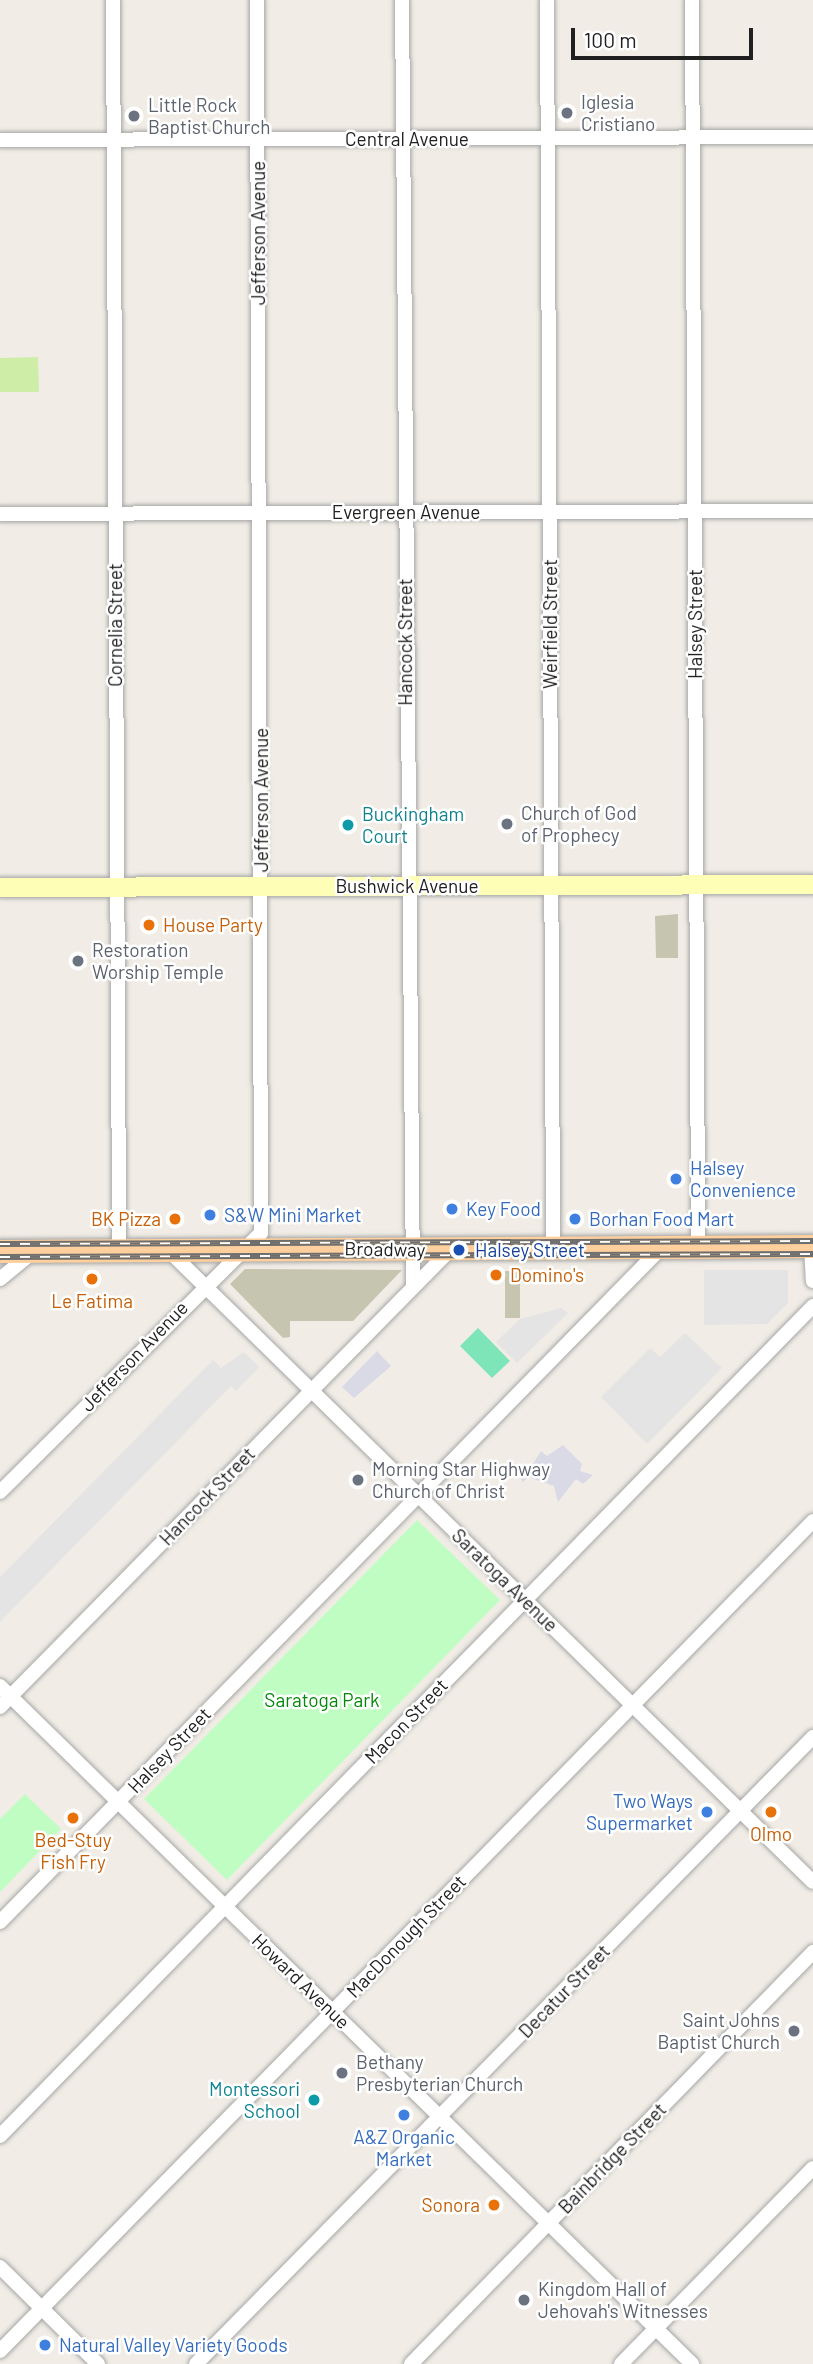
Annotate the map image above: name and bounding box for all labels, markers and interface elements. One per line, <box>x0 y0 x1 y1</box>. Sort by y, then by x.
scale bar <box>575 14 757 58</box>
text: 100 m <box>584 27 637 52</box>
place label: Iglesia Cristiano <box>581 91 655 135</box>
place label: Little Rock Baptist Church <box>148 94 270 138</box>
marker: Iglesia Cristiano <box>559 105 575 121</box>
marker: Little Rock Baptist Church <box>126 108 142 124</box>
street label: Central Avenue <box>345 128 469 150</box>
street label: Jefferson Avenue <box>247 161 269 305</box>
street label: Evergreen Avenue <box>332 501 480 523</box>
street label: Weirfield Street <box>539 559 561 689</box>
street label: Cornelia Street <box>104 563 126 687</box>
street label: Halsey Street <box>684 569 706 679</box>
street label: Hancock Street <box>394 578 416 706</box>
street label: Jefferson Avenue <box>250 728 272 872</box>
place label: Church of God of Prophecy <box>521 802 637 846</box>
place label: Buckingham Court <box>362 803 464 847</box>
marker: Church of God of Prophecy <box>499 816 515 832</box>
marker: Buckingham Court <box>340 817 356 833</box>
street label: Bushwick Avenue <box>335 875 479 897</box>
place label: House Party <box>163 914 263 936</box>
marker: House Party <box>141 917 157 933</box>
place label: Restoration Worship Temple <box>92 939 224 983</box>
marker: Restoration Worship Temple <box>70 953 86 969</box>
place label: Halsey Convenience <box>690 1157 796 1201</box>
marker: Halsey Convenience <box>668 1171 684 1187</box>
place label: Key Food <box>466 1198 541 1220</box>
marker: Key Food <box>444 1201 460 1217</box>
place label: S&W Mini Market <box>224 1204 362 1226</box>
marker: S&W Mini Market <box>202 1207 218 1223</box>
place label: BK Pizza <box>91 1208 161 1230</box>
place label: Borhan Food Mart <box>589 1208 734 1230</box>
marker: BK Pizza <box>167 1211 183 1227</box>
marker: Borhan Food Mart <box>567 1211 583 1227</box>
street label: Broadway <box>344 1237 426 1261</box>
place label: Halsey Street <box>475 1239 585 1261</box>
marker: Halsey Street <box>449 1240 469 1260</box>
place label: Domino's <box>510 1264 584 1286</box>
marker: Domino's <box>488 1267 504 1283</box>
marker: Le Fatima <box>84 1271 100 1287</box>
place label: Le Fatima <box>51 1290 133 1312</box>
street label: Jefferson Avenue <box>76 1296 192 1416</box>
street label: Hancock Street <box>155 1442 259 1550</box>
place label: Morning Star Highway Church of Christ <box>372 1458 550 1502</box>
marker: Morning Star Highway Church of Christ <box>350 1472 366 1488</box>
street label: Saratoga Avenue <box>447 1524 563 1636</box>
street label: Macon Street <box>360 1674 452 1768</box>
park label: Saratoga Park <box>264 1689 380 1711</box>
street label: Halsey Street <box>123 1703 215 1797</box>
place label: Two Ways Supermarket <box>586 1790 693 1834</box>
marker: Two Ways Supermarket <box>699 1804 715 1820</box>
marker: Olmo <box>763 1804 779 1820</box>
marker: Bed-Stuy Fish Fry <box>65 1810 81 1826</box>
place label: Olmo <box>750 1823 792 1845</box>
place label: Bed-Stuy Fish Fry <box>35 1829 111 1873</box>
street label: MacDonough Street <box>342 1870 470 2002</box>
street label: Howard Avenue <box>247 1929 355 2033</box>
street label: Decatur Street <box>514 1940 614 2042</box>
place label: Saint Johns Baptist Church <box>658 2009 780 2053</box>
marker: Saint Johns Baptist Church <box>786 2023 802 2039</box>
place label: Bethany Presbyterian Church <box>356 2051 523 2095</box>
marker: Bethany Presbyterian Church <box>334 2065 350 2081</box>
place label: Montessori School <box>209 2078 300 2122</box>
marker: Montessori School <box>306 2092 322 2108</box>
street label: Bainbridge Street <box>553 2098 671 2218</box>
marker: A&Z Organic Market <box>396 2107 412 2123</box>
place label: A&Z Organic Market <box>353 2126 455 2170</box>
place label: Sonora <box>421 2194 480 2216</box>
marker: Sonora <box>486 2197 502 2213</box>
place label: Kingdom Hall of Jehovah's Witnesses <box>538 2278 708 2322</box>
marker: Kingdom Hall of Jehovah's Witnesses <box>516 2292 532 2308</box>
place label: Natural Valley Variety Goods <box>59 2334 288 2356</box>
marker: Natural Valley Variety Goods <box>37 2337 53 2353</box>

